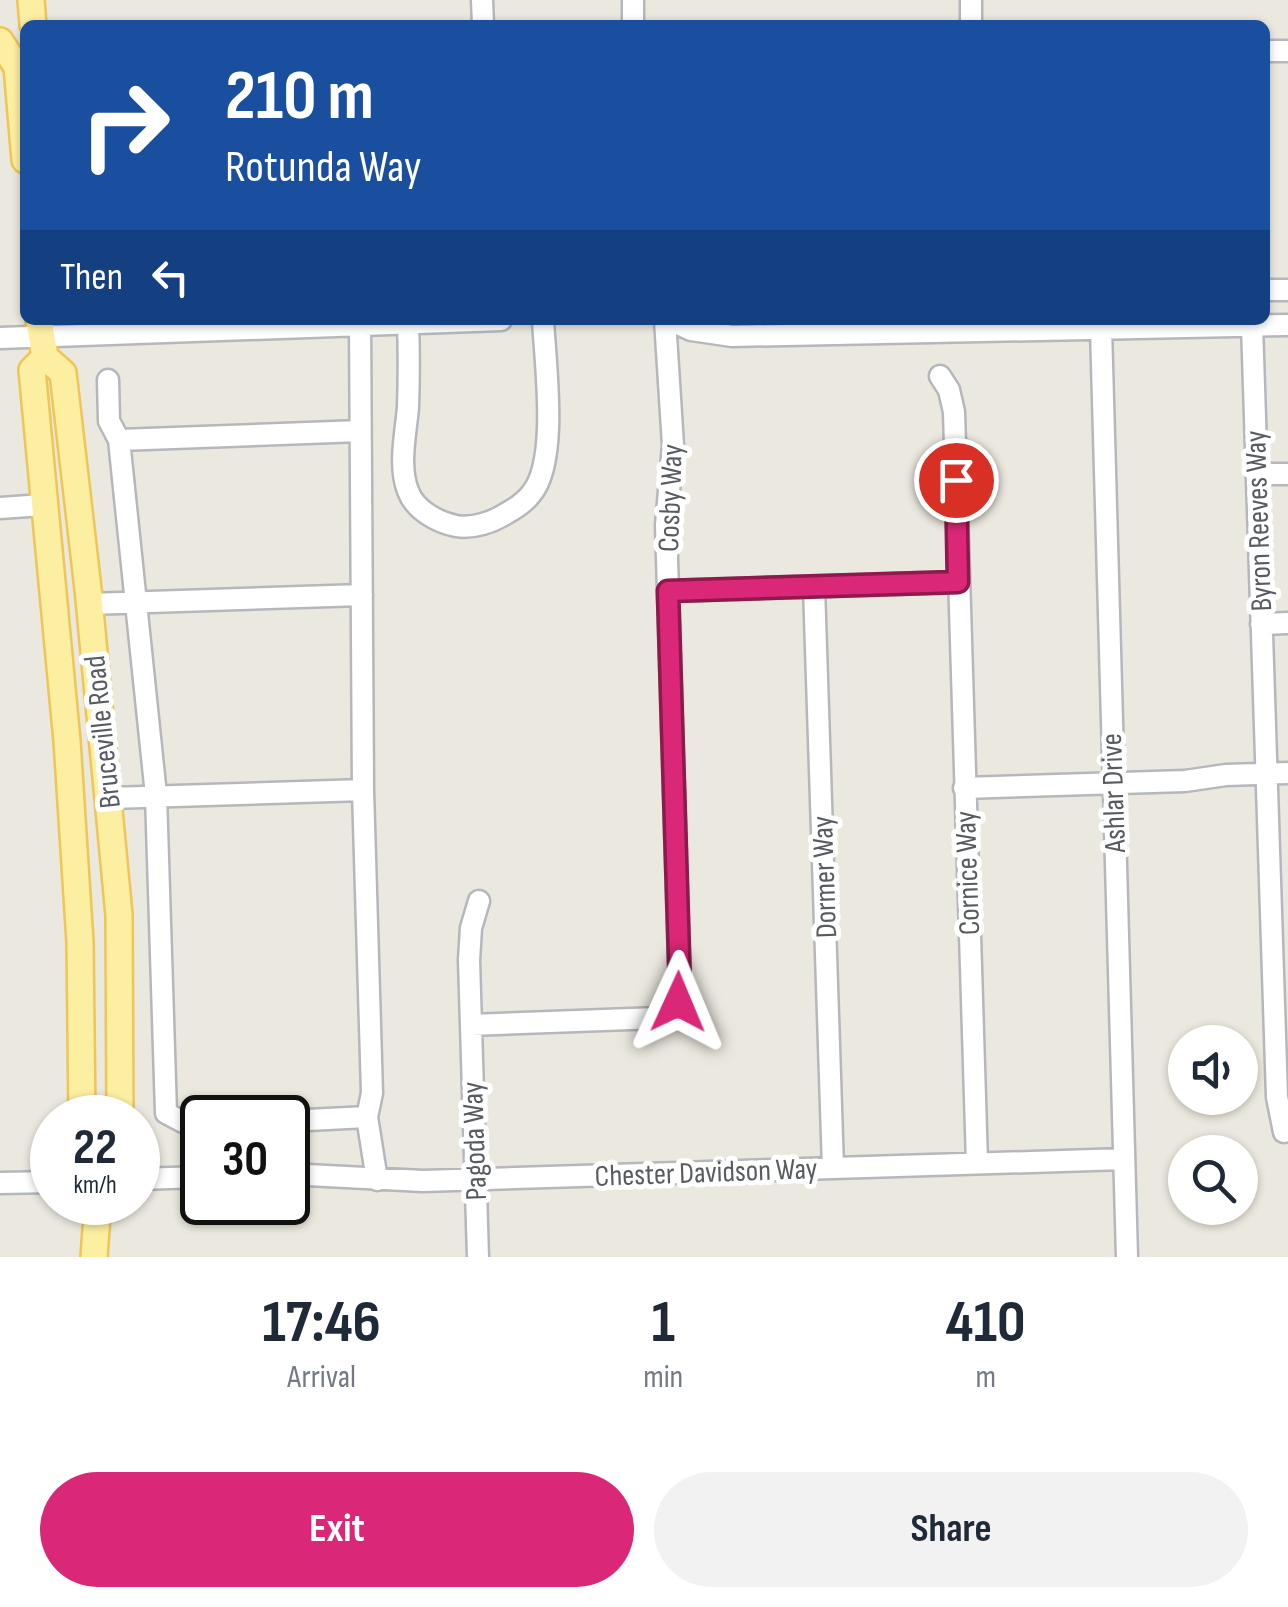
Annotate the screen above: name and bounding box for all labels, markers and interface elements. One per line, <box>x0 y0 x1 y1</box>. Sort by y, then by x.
text: 210 m <box>225 55 374 139</box>
icon: right <box>60 60 190 190</box>
text: Rotunda Way <box>225 140 421 195</box>
icon: left <box>143 250 198 305</box>
text: Then <box>60 255 123 300</box>
street label: Byron Reeves Way <box>1238 430 1280 612</box>
pin <box>914 438 999 523</box>
street label: Cosby Way <box>651 443 691 552</box>
icon: arrive <box>929 453 984 508</box>
street label: Bruceville Road <box>77 654 129 810</box>
street label: Ashlar Drive <box>1094 733 1134 854</box>
street label: Cornice Way <box>948 810 988 936</box>
street label: Dormer Way <box>805 815 845 939</box>
position arrow <box>626 950 730 1054</box>
map controls <box>1168 1025 1258 1225</box>
button: sound <box>1168 1025 1258 1115</box>
street label: Pagoda Way <box>455 1081 495 1201</box>
speed limit sign: 30 <box>180 1095 310 1225</box>
text: 22 <box>73 1118 117 1178</box>
button: search <box>1168 1135 1258 1225</box>
street label: Chester Davidson Way <box>594 1151 818 1195</box>
text: km/h <box>73 1170 117 1201</box>
text: 17:46 <box>262 1287 381 1359</box>
text: 1 <box>651 1287 675 1359</box>
text: 410 <box>946 1287 1026 1359</box>
text: Arrival <box>287 1358 356 1397</box>
text: min <box>643 1358 683 1397</box>
text: m <box>975 1358 996 1397</box>
button: Exit <box>40 1472 634 1587</box>
button: Share <box>654 1472 1248 1587</box>

